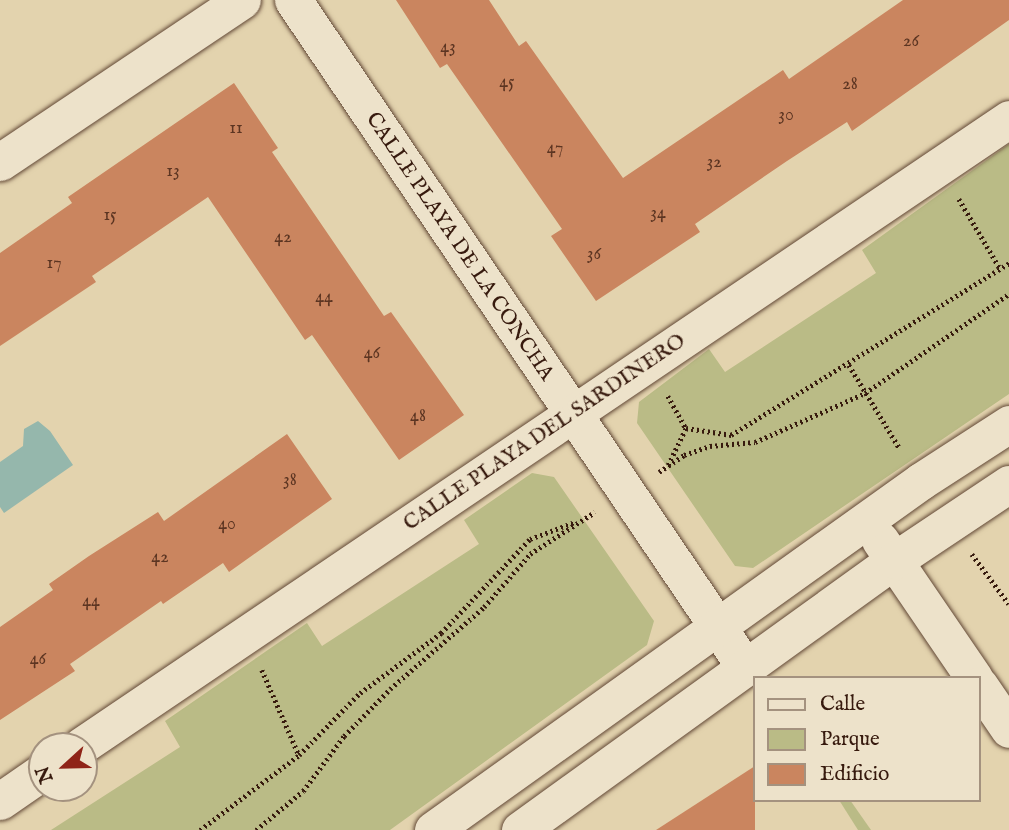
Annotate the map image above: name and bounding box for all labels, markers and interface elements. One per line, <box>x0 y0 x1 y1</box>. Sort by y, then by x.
house number: 26 <box>903 31 919 53</box>
house number: 43 <box>440 37 456 59</box>
house number: 45 <box>499 72 515 94</box>
house number: 28 <box>842 74 858 96</box>
house number: 30 <box>778 105 794 127</box>
street label: CALLE PLAYA DE LA CONCHA <box>360 108 558 386</box>
house number: 11 <box>229 118 243 140</box>
house number: 47 <box>547 138 563 160</box>
house number: 32 <box>706 152 722 174</box>
house number: 13 <box>166 161 180 183</box>
house number: 34 <box>650 203 666 225</box>
house number: 15 <box>103 205 117 227</box>
house number: 42 <box>274 227 292 249</box>
house number: 36 <box>587 244 601 266</box>
house number: 17 <box>46 253 62 275</box>
house number: 44 <box>315 287 333 309</box>
street label: CALLE PLAYA DEL SARDINERO <box>399 329 691 537</box>
house number: 46 <box>364 343 380 365</box>
house number: 48 <box>410 406 426 428</box>
house number: 38 <box>283 470 297 492</box>
house number: 40 <box>218 514 236 536</box>
house number: 42 <box>151 547 169 569</box>
house number: 44 <box>82 591 100 613</box>
house number: 46 <box>30 649 46 671</box>
legend <box>754 676 981 802</box>
text: Calle <box>820 691 865 718</box>
text: Parque <box>820 726 880 753</box>
north arrow <box>28 732 98 802</box>
text: Edificio <box>820 761 889 788</box>
text: N <box>31 762 60 786</box>

